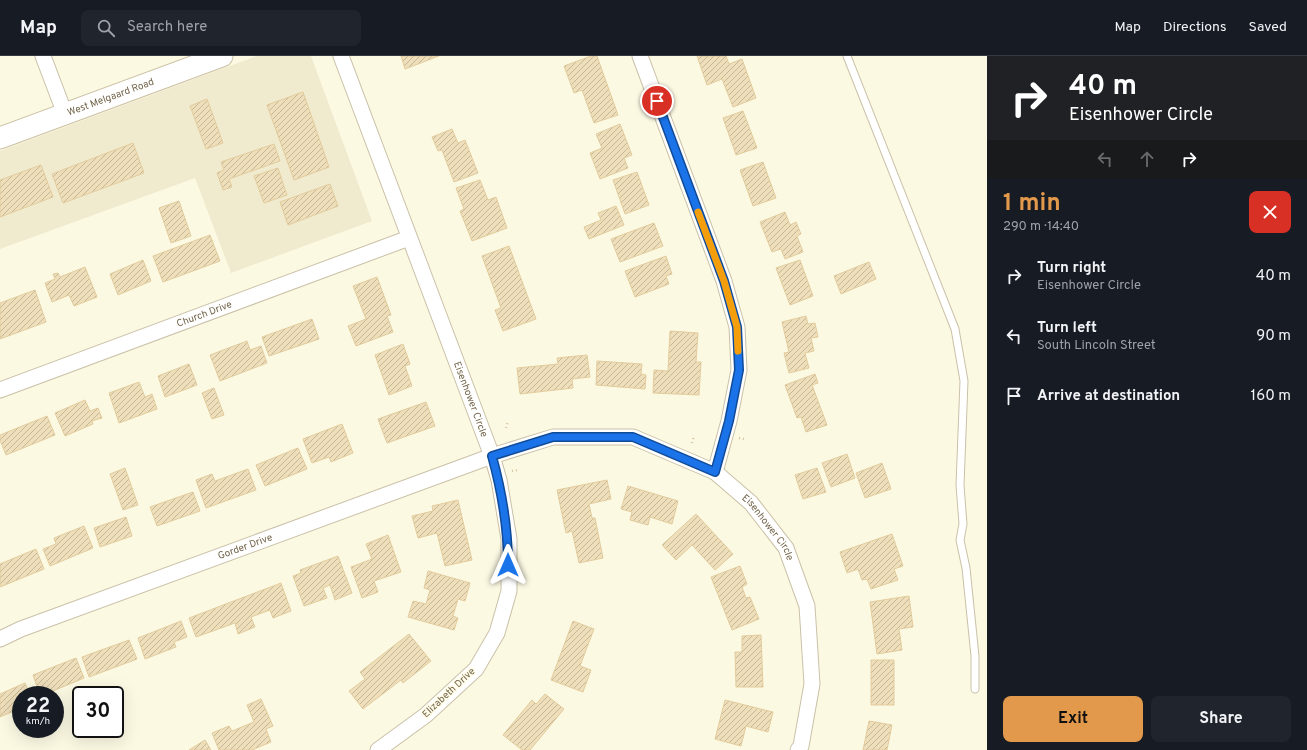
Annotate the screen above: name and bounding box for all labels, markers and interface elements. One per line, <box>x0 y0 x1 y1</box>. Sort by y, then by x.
search box <box>81 10 361 46</box>
text: Map <box>20 16 57 40</box>
icon: search <box>95 17 117 39</box>
text: Search here <box>127 18 207 37</box>
text: Map <box>1115 19 1141 36</box>
text: Directions <box>1163 19 1227 36</box>
text: Saved <box>1249 19 1287 36</box>
text: 40 m <box>1069 69 1137 105</box>
icon: right <box>1003 72 1055 124</box>
street label: West Melgaard Road <box>66 75 156 119</box>
pin <box>640 84 674 118</box>
icon: arrive <box>646 90 668 112</box>
text: Eisenhower Circle <box>1069 104 1213 127</box>
icon: left <box>1094 148 1116 170</box>
icon: ahead <box>1136 148 1158 170</box>
icon: right <box>1178 148 1200 170</box>
text: 1 min <box>1003 189 1061 219</box>
button: close <box>1249 191 1291 233</box>
text: 290 m · 14:40 <box>1003 219 1079 235</box>
text: Turn right <box>1037 259 1106 278</box>
icon: right <box>1003 265 1025 287</box>
text: 40 m <box>1256 267 1291 286</box>
text: Eisenhower Circle <box>1037 278 1141 294</box>
street label: Church Drive <box>175 298 234 330</box>
text: Turn left <box>1037 319 1097 338</box>
icon: left <box>1003 325 1025 347</box>
text: 90 m <box>1256 327 1291 346</box>
text: South Lincoln Street <box>1037 338 1156 354</box>
street label: Eisenhower Circle <box>450 360 491 439</box>
icon: arrive <box>1003 385 1025 407</box>
text: Arrive at destination <box>1037 387 1180 406</box>
text: 160 m <box>1251 387 1291 406</box>
street label: Eisenhower Circle <box>739 491 797 562</box>
street label: Gorder Drive <box>216 531 274 563</box>
position arrow <box>487 544 529 586</box>
street label: Elizabeth Drive <box>420 665 478 721</box>
speed limit sign: 30 <box>72 686 124 738</box>
text: 22 <box>26 694 50 720</box>
button: Exit <box>1003 696 1143 742</box>
button: Share <box>1151 696 1291 742</box>
text: km/h <box>26 715 50 728</box>

